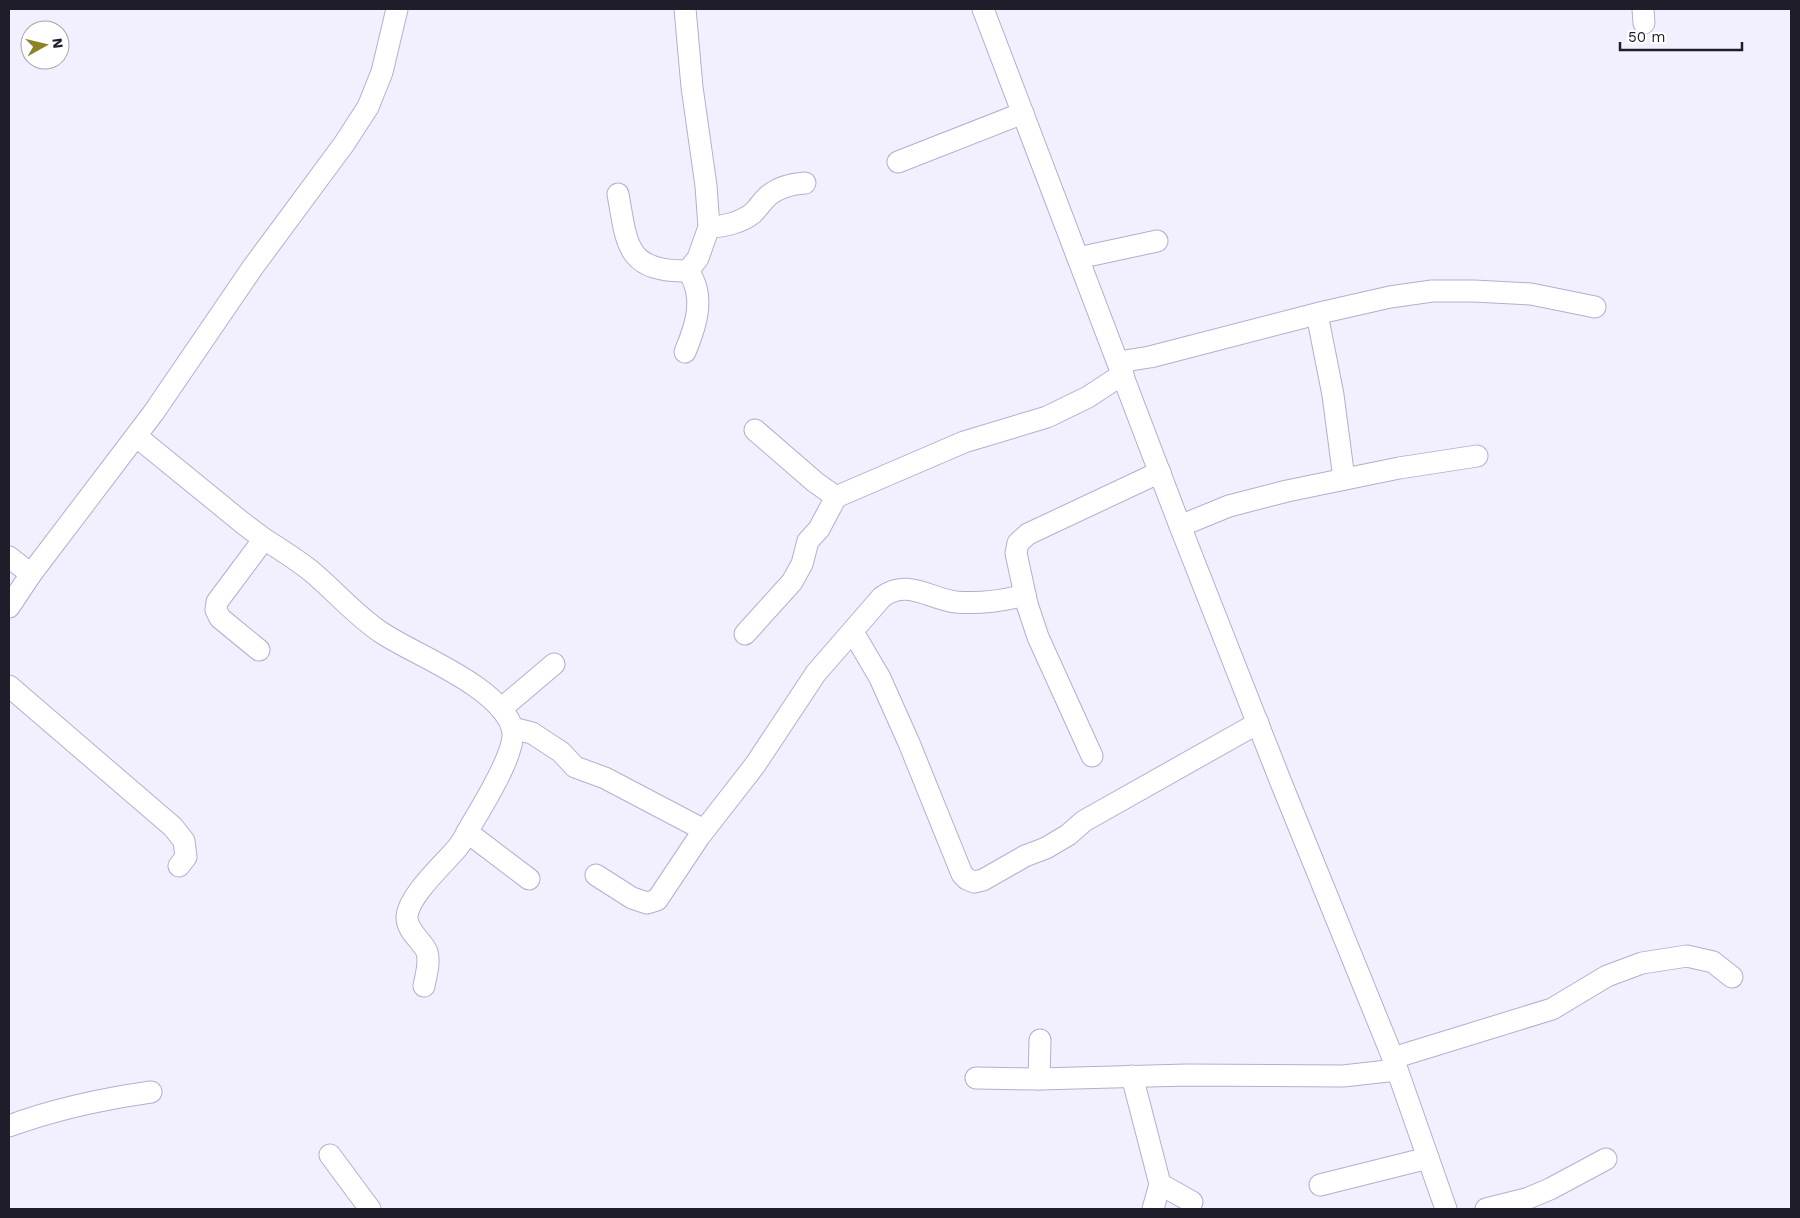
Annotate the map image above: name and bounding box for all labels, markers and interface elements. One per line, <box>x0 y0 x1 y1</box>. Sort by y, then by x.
north arrow <box>20 20 70 70</box>
scale bar <box>1620 20 1742 52</box>
text: 50 m <box>1628 28 1665 46</box>
text: N <box>49 37 67 49</box>

